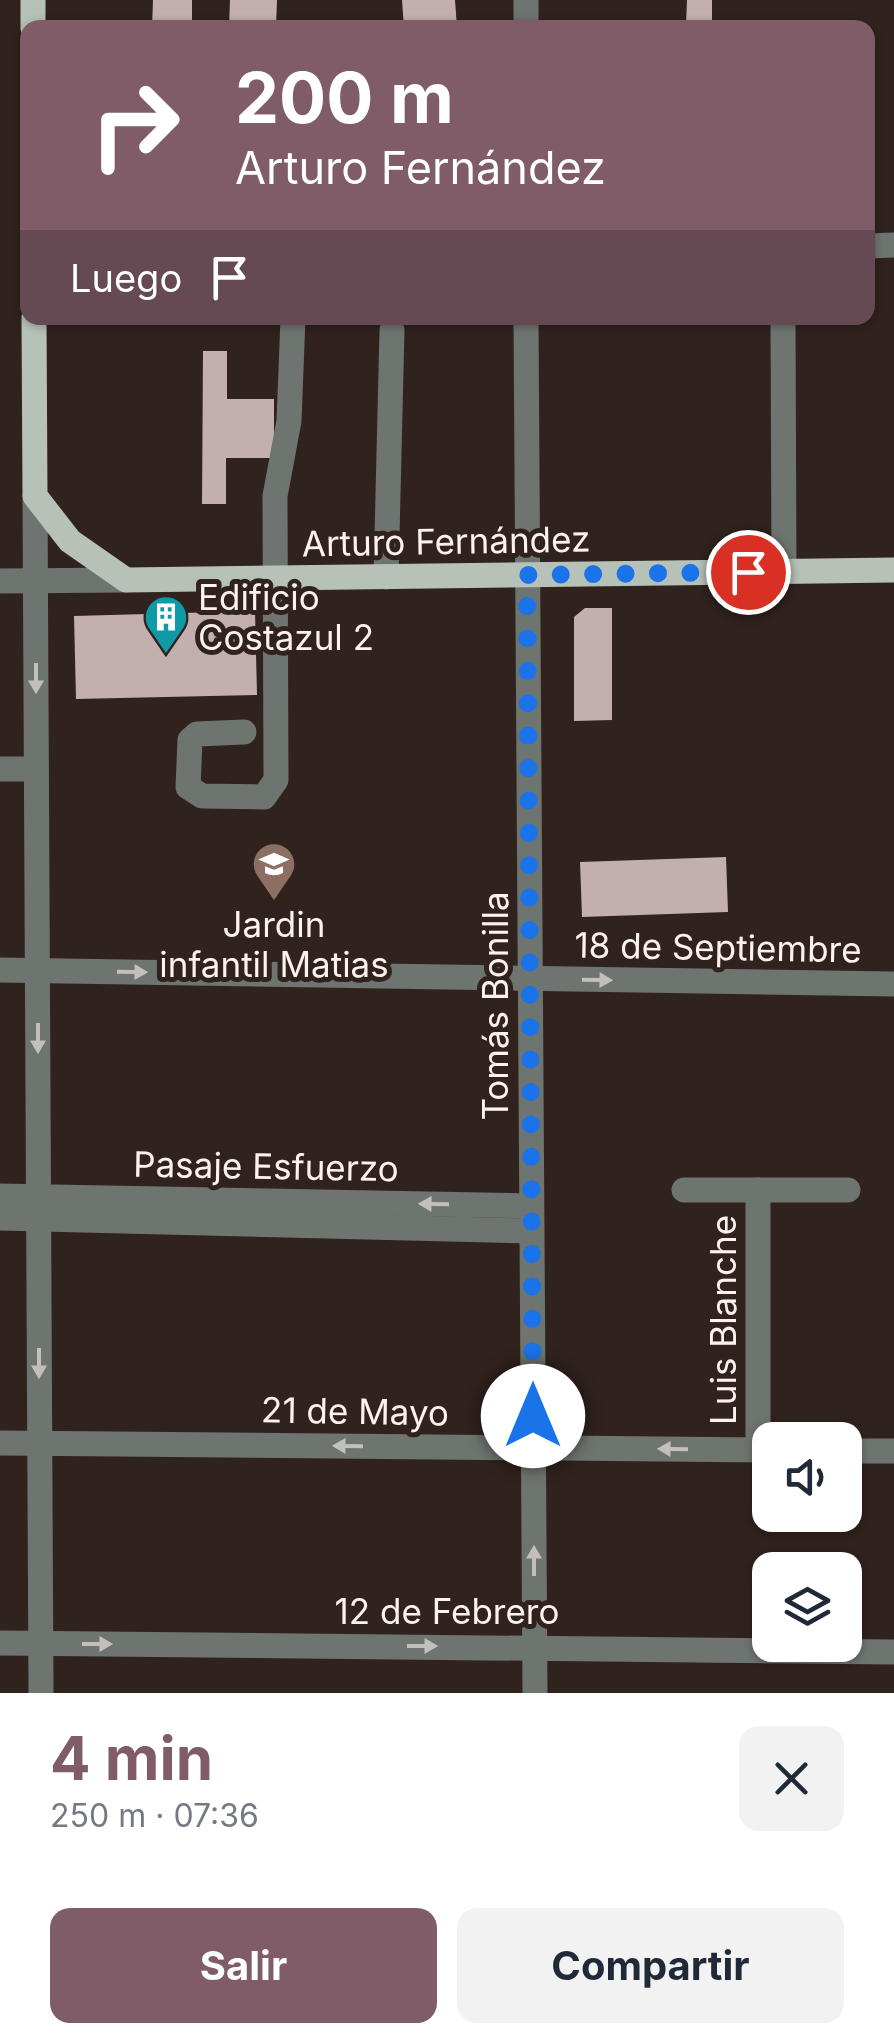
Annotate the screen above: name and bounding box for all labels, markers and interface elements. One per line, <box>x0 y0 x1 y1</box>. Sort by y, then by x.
text: 200 m <box>235 55 454 140</box>
icon: right <box>70 60 200 190</box>
text: Arturo Fernández <box>235 140 606 195</box>
icon: arrive <box>202 250 257 305</box>
text: Luego <box>70 255 182 301</box>
street label: Arturo Fernández <box>301 517 591 565</box>
pin <box>706 530 791 615</box>
icon: arrive <box>721 545 776 600</box>
place label: Edificio Costazul 2 <box>198 576 374 658</box>
building icon: Edificio Costazul 2 <box>143 594 189 655</box>
one-way arrow <box>28 663 44 695</box>
school or university icon: Jardin infantil Matias <box>251 841 297 902</box>
street label: Tomás Bonilla <box>474 891 516 1121</box>
place label: Jardin infantil Matias <box>159 903 389 985</box>
street label: 18 de Septiembre <box>574 923 862 971</box>
one-way arrow <box>117 964 149 980</box>
one-way arrow <box>582 972 614 988</box>
one-way arrow <box>30 1023 46 1055</box>
street label: Pasaje Esfuerzo <box>133 1143 399 1189</box>
one-way arrow <box>417 1196 449 1212</box>
street label: Luis Blanche <box>702 1215 744 1425</box>
one-way arrow <box>31 1348 47 1380</box>
position arrow <box>481 1364 585 1468</box>
street label: 21 de Mayo <box>261 1388 449 1434</box>
map controls <box>752 1422 862 1662</box>
button: sound <box>752 1422 862 1532</box>
one-way arrow <box>331 1438 363 1454</box>
one-way arrow <box>656 1441 688 1457</box>
one-way arrow <box>526 1544 542 1576</box>
button: layers <box>752 1552 862 1662</box>
street label: 12 de Febrero <box>335 1590 559 1632</box>
one-way arrow <box>82 1636 114 1652</box>
one-way arrow <box>407 1638 439 1654</box>
text: 4 min <box>50 1722 213 1794</box>
button: close <box>739 1726 844 1831</box>
text: 250 m · 07:36 <box>50 1796 259 1835</box>
button: Salir <box>50 1908 437 2023</box>
button: Compartir <box>457 1908 844 2023</box>

